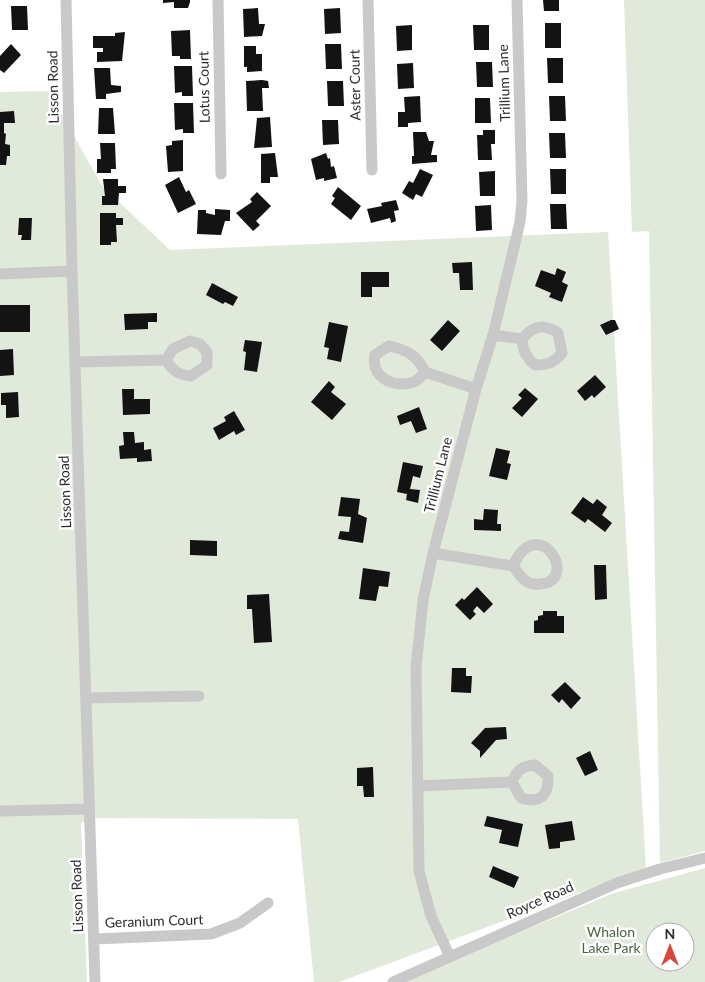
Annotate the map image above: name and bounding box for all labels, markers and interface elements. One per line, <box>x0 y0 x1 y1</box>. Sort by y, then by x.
street label: Trillium Lane <box>494 44 513 122</box>
street label: Aster Court <box>345 49 364 121</box>
street label: Lisson Road <box>43 50 62 124</box>
street label: Lotus Court <box>194 51 213 123</box>
street label: Trillium Lane <box>420 435 455 514</box>
street label: Lisson Road <box>55 455 74 529</box>
street label: Lisson Road <box>67 859 86 933</box>
street label: Royce Road <box>504 877 576 922</box>
street label: Geranium Court <box>104 910 204 931</box>
north arrow <box>645 922 695 972</box>
park label: Whalon Lake Park <box>581 923 641 956</box>
text: N <box>665 925 675 942</box>

